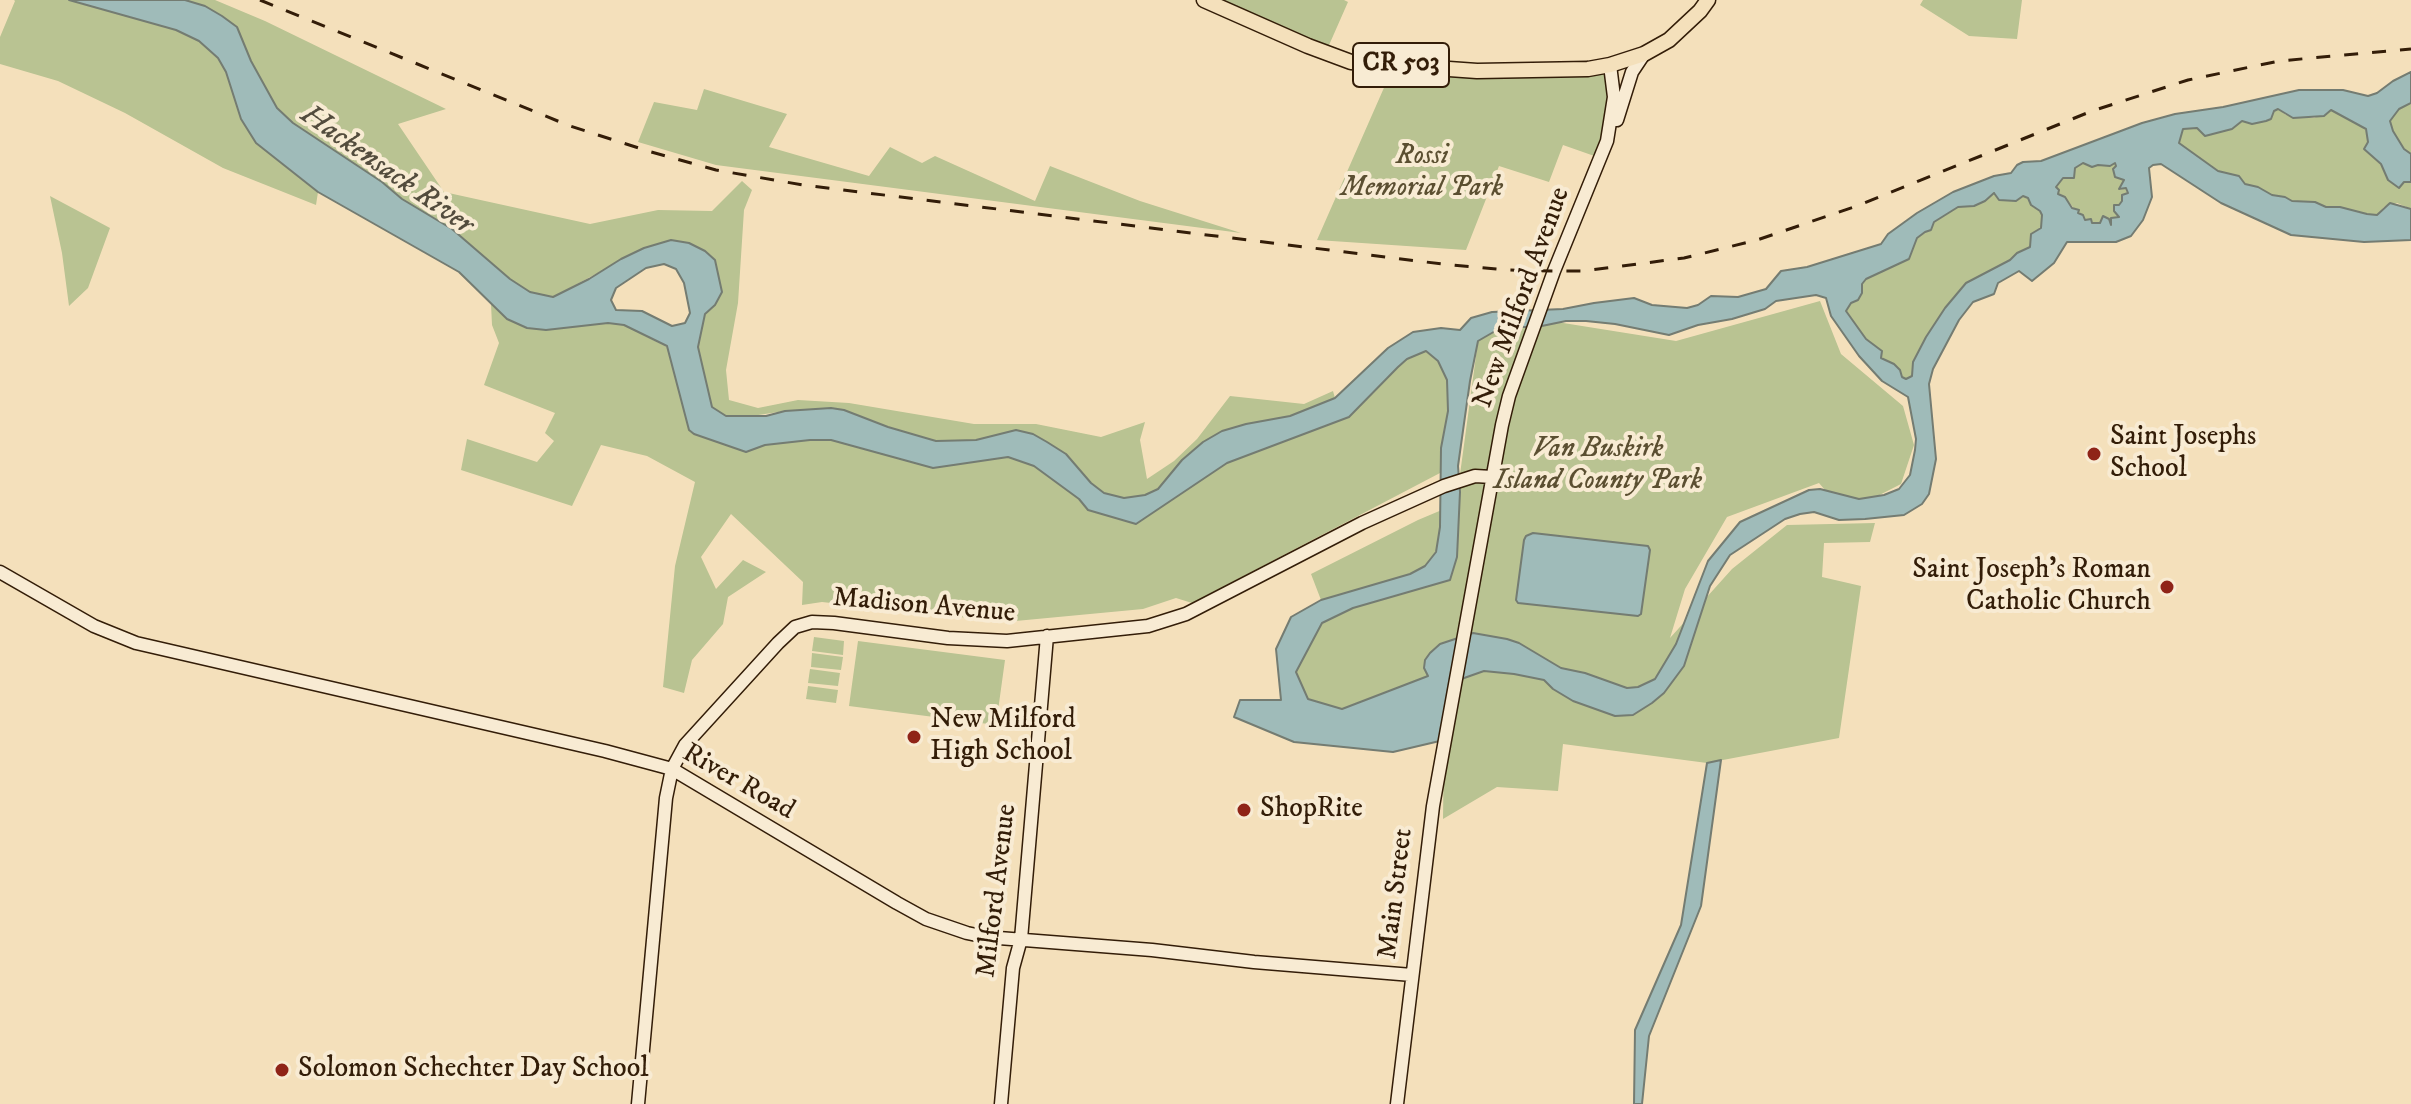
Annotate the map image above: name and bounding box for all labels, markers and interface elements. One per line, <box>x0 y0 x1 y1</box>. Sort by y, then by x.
road number: CR 503 <box>1353 43 1449 87</box>
water label: Hackensack River <box>292 98 480 244</box>
park label: Rossi Memorial Park <box>1341 140 1503 206</box>
street label: New Milford Avenue <box>1467 183 1579 413</box>
place label: Saint Josephs School <box>2110 421 2256 487</box>
park label: Van Buskirk Island County Park <box>1494 433 1702 499</box>
marker: Saint Josephs School <box>2085 445 2103 463</box>
place label: Saint Joseph's Roman Catholic Church <box>1912 554 2151 620</box>
marker: Saint Joseph's Roman Catholic Church <box>2158 578 2176 596</box>
street label: Madison Avenue <box>831 582 1017 632</box>
place label: New Milford High School <box>930 704 1076 770</box>
marker: New Milford High School <box>905 728 923 746</box>
street label: River Road <box>676 737 800 829</box>
place label: ShopRite <box>1260 793 1363 827</box>
marker: ShopRite <box>1235 801 1253 819</box>
street label: Milford Avenue <box>971 802 1025 980</box>
street label: Main Street <box>1372 827 1422 961</box>
place label: Solomon Schechter Day School <box>298 1053 649 1087</box>
marker: Solomon Schechter Day School <box>273 1061 291 1079</box>

